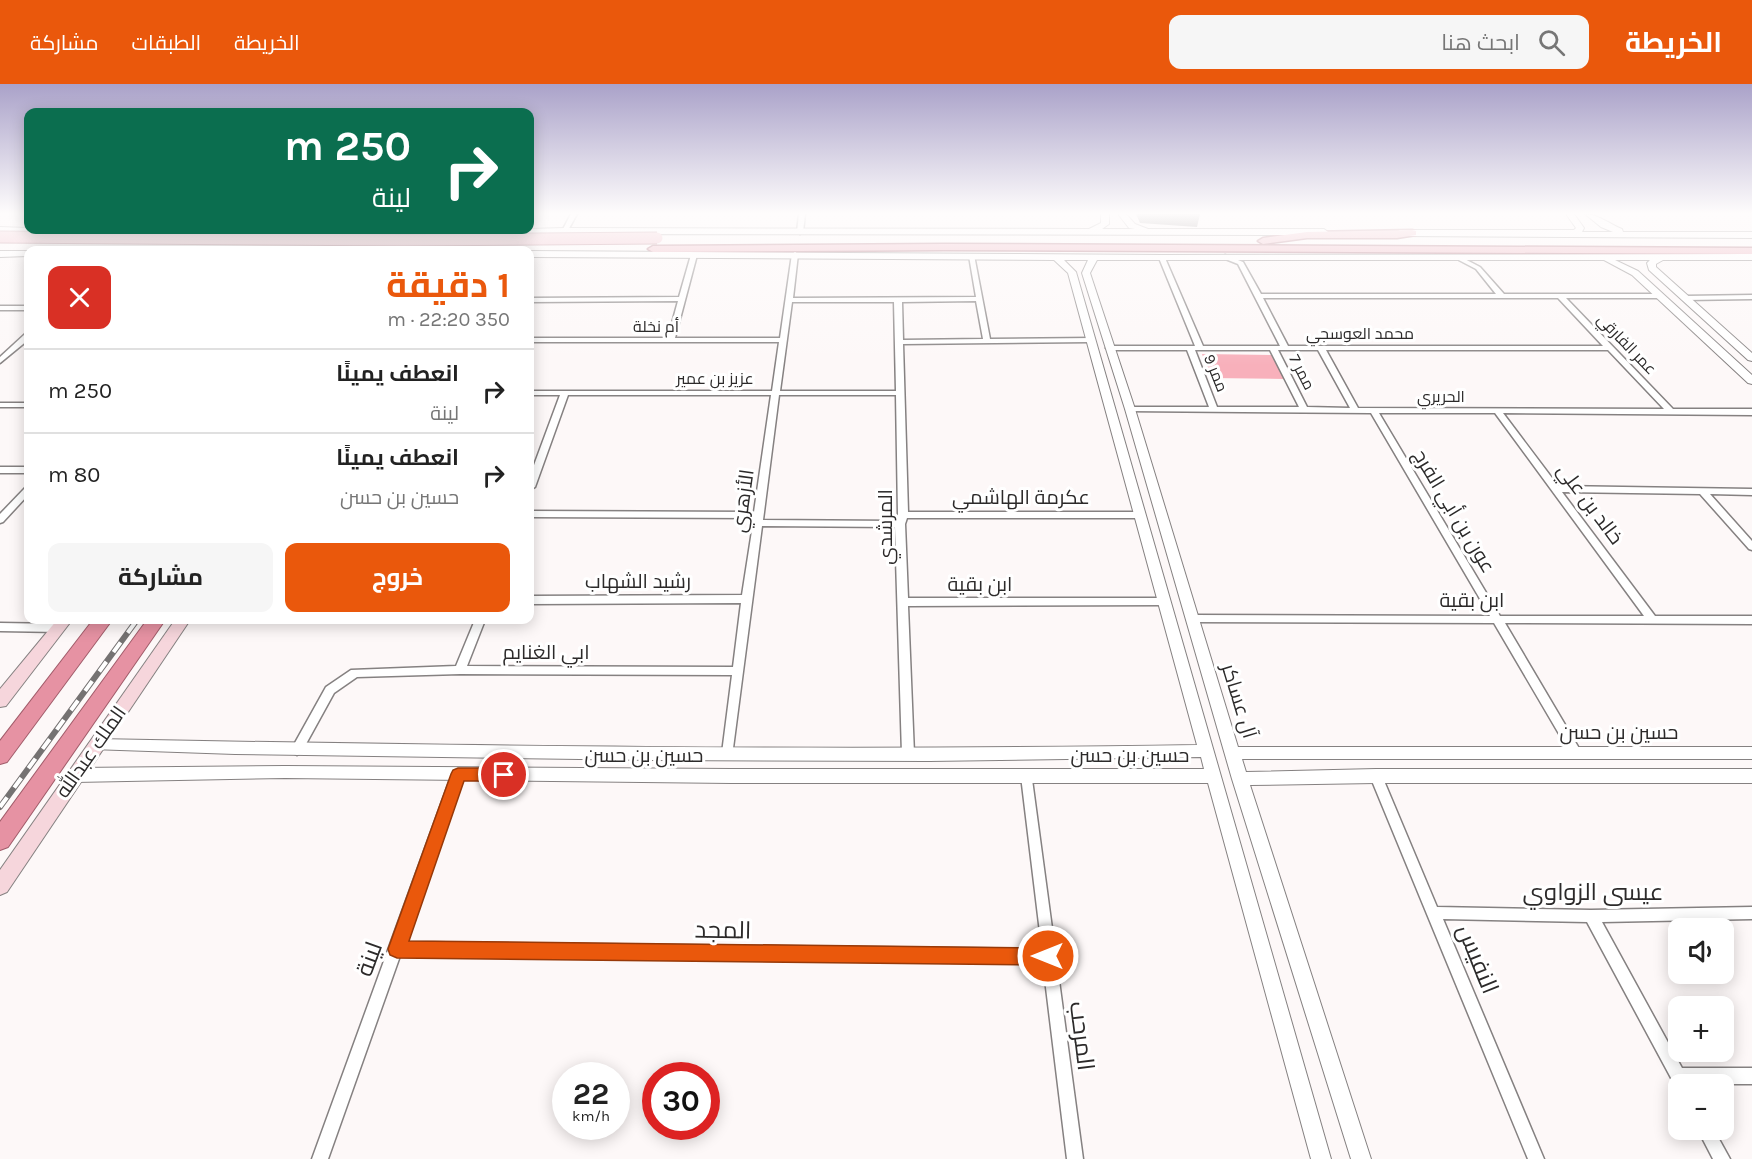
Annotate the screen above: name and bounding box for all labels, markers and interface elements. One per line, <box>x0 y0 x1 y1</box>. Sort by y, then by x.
search box <box>1169 15 1589 69</box>
icon: search <box>1535 26 1568 59</box>
text: الخريطة <box>1625 26 1722 59</box>
text: ابحث هنا <box>1441 30 1520 56</box>
text: مشاركة <box>30 31 99 55</box>
text: الطبقات <box>132 31 201 55</box>
text: الخريطة <box>234 31 300 55</box>
text: 250 m <box>284 121 411 171</box>
icon: right <box>432 132 510 210</box>
text: لينة <box>372 182 411 214</box>
text: 1 دقيقة <box>386 264 510 306</box>
button: close <box>48 266 111 329</box>
text: 350 m · 22:20 <box>387 308 510 331</box>
street label: عمر الفارقي <box>1590 310 1661 381</box>
street label: أم نخلة <box>633 317 679 338</box>
street label: محمد العوسجي <box>1306 324 1414 347</box>
street label: ممر 9 <box>1200 351 1232 395</box>
street label: ممر 7 <box>1285 351 1319 393</box>
text: انعطف يمينًا <box>336 361 459 387</box>
street label: عزيز بن عمير <box>675 369 754 389</box>
icon: right <box>477 375 510 408</box>
text: 250 m <box>48 378 112 404</box>
street label: الحريري <box>1417 387 1465 410</box>
text: لينة <box>430 402 459 425</box>
text: انعطف يمينًا <box>336 445 459 471</box>
street label: عون بن أبي الفرج <box>1405 445 1501 579</box>
icon: right <box>477 459 510 492</box>
street label: خالد بن علي <box>1549 459 1628 551</box>
text: 80 m <box>48 462 100 488</box>
street label: الأزهري <box>727 468 763 535</box>
text: حسين بن حسن <box>340 486 459 509</box>
street label: عكرمة الهاشمي <box>952 486 1090 513</box>
street label: المرشدي <box>874 489 901 565</box>
button: مشاركة <box>48 543 273 612</box>
button: خروج <box>285 543 510 612</box>
street label: رشيد الشهاب <box>585 570 691 594</box>
street label: ابن بقية <box>947 573 1013 597</box>
street label: ابن بقية <box>1439 589 1505 613</box>
street label: ابي الغنايم <box>502 641 590 668</box>
street label: آل عساكر <box>1216 660 1261 742</box>
street label: الملك عبدالله <box>49 701 131 802</box>
street label: حسين بن حسن <box>1560 721 1678 745</box>
street label: حسين بن حسن <box>585 744 703 768</box>
street label: حسين بن حسن <box>1071 744 1189 768</box>
pin <box>478 749 529 800</box>
icon: arrive <box>487 758 520 791</box>
street label: عيسى الزواوي <box>1523 878 1663 910</box>
street label: المجد <box>694 916 752 944</box>
map controls <box>1668 918 1734 1140</box>
button: sound <box>1668 918 1734 984</box>
street label: النفيس <box>1451 920 1505 998</box>
position arrow <box>1016 924 1080 988</box>
street label: لينة <box>350 938 388 980</box>
button: + <box>1668 996 1734 1062</box>
street label: المرحب <box>1064 1000 1100 1072</box>
speed limit sign: 30 <box>642 1062 720 1140</box>
button: − <box>1668 1074 1734 1140</box>
text: 22 <box>573 1076 609 1112</box>
text: km/h <box>572 1107 610 1125</box>

